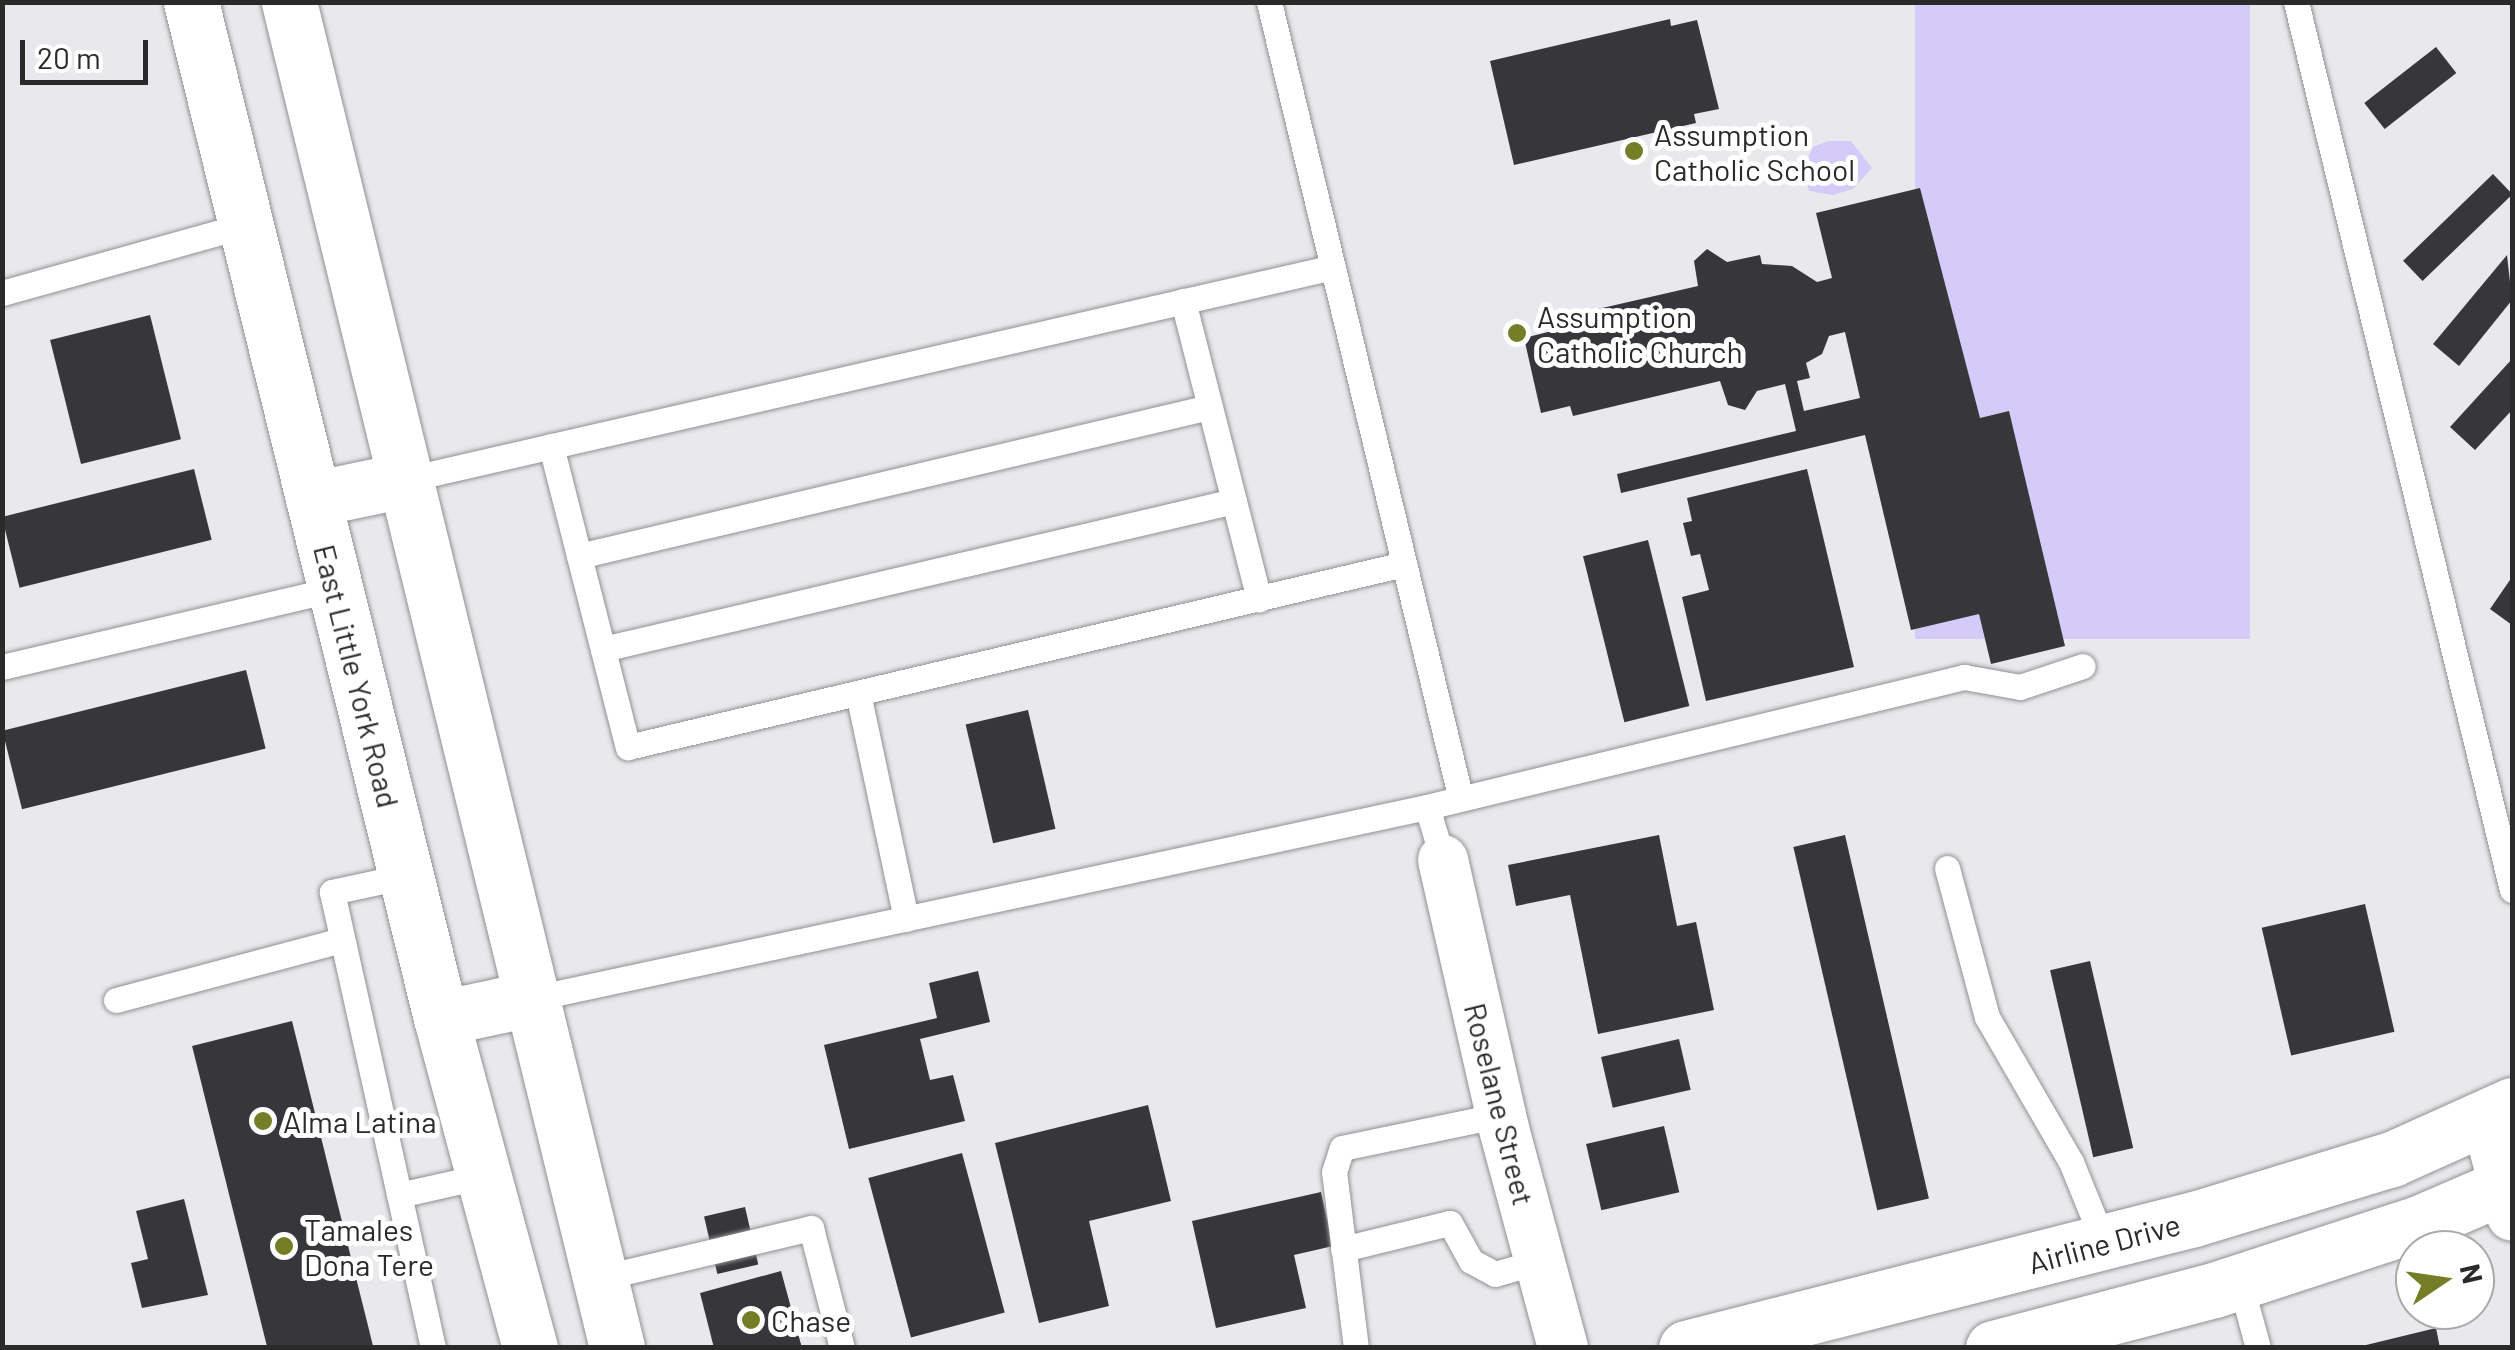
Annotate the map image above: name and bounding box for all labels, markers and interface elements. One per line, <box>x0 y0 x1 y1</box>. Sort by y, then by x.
scale bar <box>25 20 152 82</box>
text: 20 m <box>37 39 101 75</box>
place label: Assumption Catholic School <box>1654 116 1855 186</box>
marker: Assumption Catholic School <box>1623 140 1645 162</box>
place label: Assumption Catholic Church <box>1537 298 1743 368</box>
marker: Assumption Catholic Church <box>1506 322 1528 344</box>
street label: East Little York Road <box>307 541 407 811</box>
street label: Roselane Street <box>1457 999 1543 1209</box>
place label: Alma Latina <box>283 1103 437 1139</box>
marker: Alma Latina <box>252 1110 274 1132</box>
street label: Airline Drive <box>2024 1205 2184 1281</box>
place label: Tamales Dona Tere <box>304 1211 434 1282</box>
north arrow <box>2395 1230 2495 1330</box>
marker: Tamales Dona Tere <box>273 1235 295 1257</box>
text: N <box>2454 1261 2491 1287</box>
place label: Chase <box>771 1302 851 1338</box>
marker: Chase <box>740 1309 762 1331</box>

